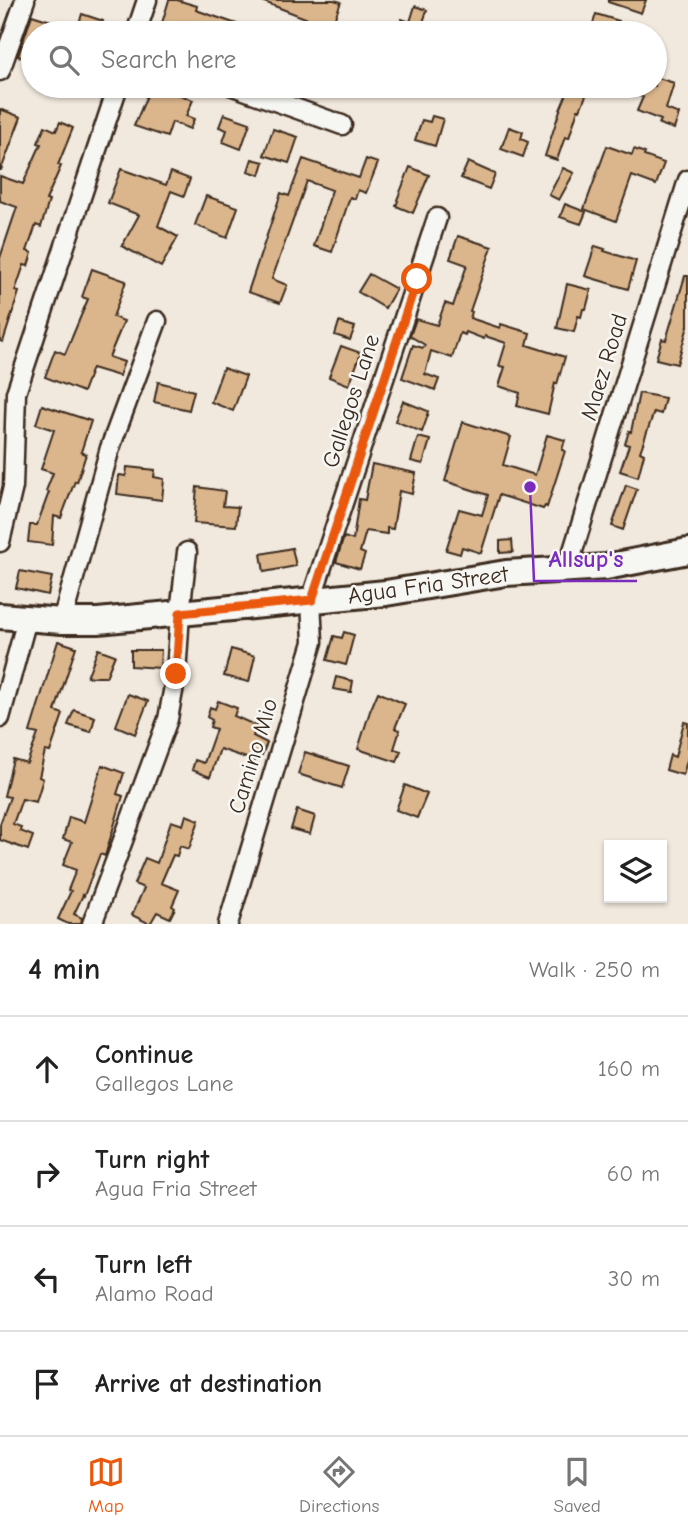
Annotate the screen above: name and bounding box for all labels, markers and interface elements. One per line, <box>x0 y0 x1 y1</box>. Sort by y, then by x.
search box <box>21 21 667 98</box>
icon: search <box>45 41 83 79</box>
text: Search here <box>101 45 236 75</box>
route start <box>401 263 432 294</box>
street label: Maez Road <box>575 310 633 424</box>
street label: Gallegos Lane <box>317 331 385 471</box>
callout: Allsup's <box>534 536 637 581</box>
text: Allsup's <box>549 545 623 573</box>
street label: Agua Fria Street <box>346 560 511 610</box>
route end <box>160 658 191 689</box>
street label: Camino Mio <box>223 695 283 817</box>
map controls <box>604 840 667 903</box>
button: layers <box>604 840 667 903</box>
text: 4 min <box>28 952 100 987</box>
text: Walk · 250 m <box>529 956 660 983</box>
text: Continue <box>95 1040 193 1070</box>
icon: ahead <box>28 1050 66 1088</box>
text: 160 m <box>598 1055 660 1082</box>
text: Gallegos Lane <box>95 1070 234 1097</box>
text: Turn right <box>95 1145 209 1175</box>
icon: right <box>28 1155 66 1193</box>
text: 60 m <box>607 1160 660 1187</box>
text: Agua Fria Street <box>95 1175 257 1202</box>
text: Turn left <box>95 1250 192 1280</box>
icon: left <box>28 1260 66 1298</box>
text: 30 m <box>608 1265 660 1292</box>
text: Alamo Road <box>95 1280 214 1307</box>
icon: arrive <box>28 1365 66 1403</box>
text: Arrive at destination <box>95 1369 322 1399</box>
tab: Map <box>87 1453 125 1517</box>
tab: Directions <box>299 1453 379 1517</box>
tab: Saved <box>554 1453 601 1517</box>

